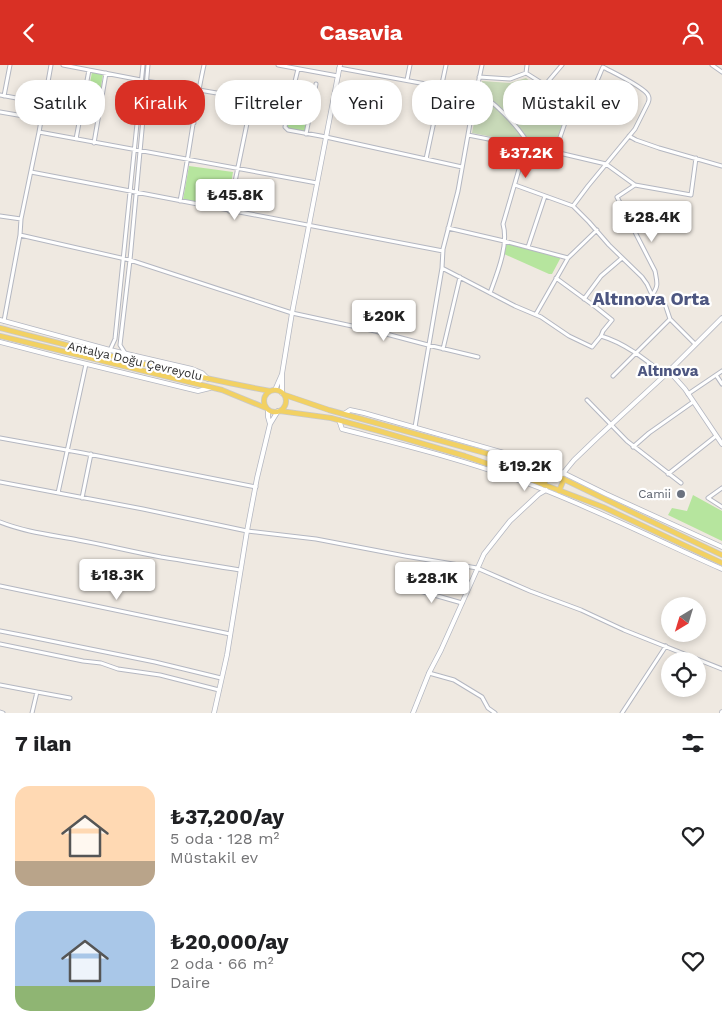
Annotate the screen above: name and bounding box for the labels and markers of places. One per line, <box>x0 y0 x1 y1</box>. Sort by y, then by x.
pin: ₺37.2K <box>485 137 567 179</box>
pin: ₺45.8K <box>194 179 276 221</box>
pin: ₺28.4K <box>611 201 693 243</box>
pin: ₺20K <box>354 299 414 342</box>
pin: ₺19.2K <box>484 449 566 492</box>
place label: Camii <box>638 487 671 501</box>
marker: Camii <box>675 488 687 500</box>
pin: ₺18.3K <box>76 559 158 601</box>
pin: ₺28.1K <box>391 561 473 604</box>

